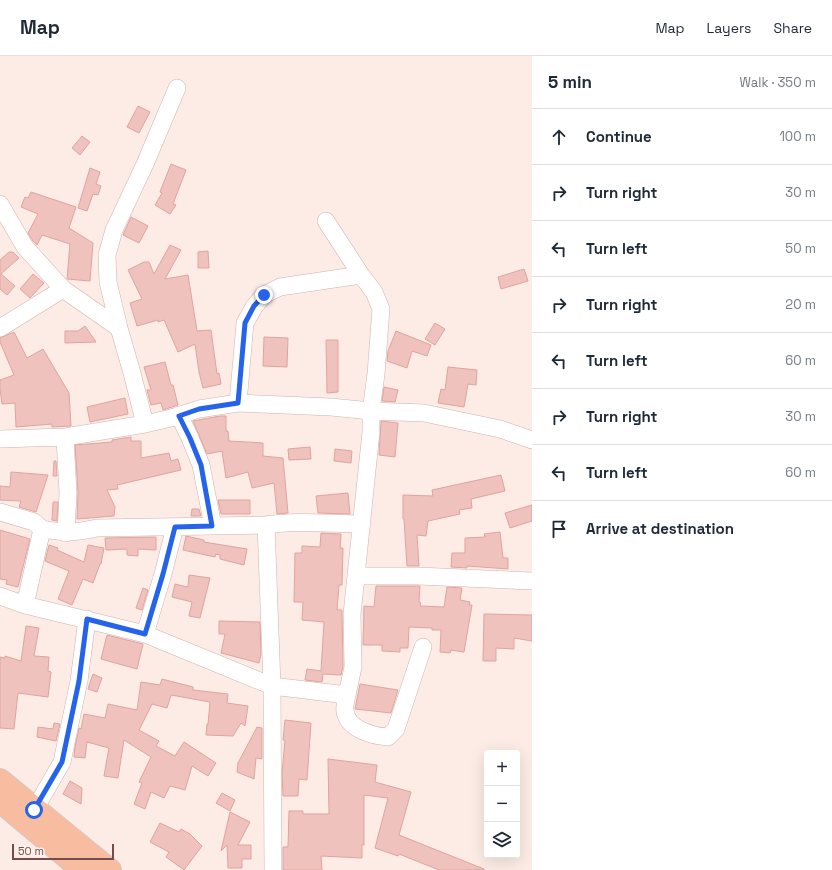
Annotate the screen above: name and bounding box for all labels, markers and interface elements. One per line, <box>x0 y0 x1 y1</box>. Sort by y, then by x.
text: Map <box>20 15 60 40</box>
text: Map <box>655 19 685 37</box>
text: Layers <box>707 19 751 37</box>
text: Share <box>773 19 812 37</box>
text: 5 min <box>548 71 592 93</box>
text: Walk · 350 m <box>739 74 816 91</box>
icon: ahead <box>548 126 570 148</box>
text: Continue <box>586 127 652 146</box>
text: 100 m <box>779 128 816 145</box>
icon: right <box>548 182 570 204</box>
text: Turn right <box>586 183 657 202</box>
text: 30 m <box>785 184 816 201</box>
icon: left <box>548 238 570 260</box>
text: Turn left <box>586 239 648 258</box>
text: 50 m <box>785 240 816 257</box>
route end <box>255 286 273 304</box>
icon: right <box>548 294 570 316</box>
text: Turn right <box>586 295 657 314</box>
text: 20 m <box>785 296 816 313</box>
icon: left <box>548 350 570 372</box>
text: Turn left <box>586 351 648 370</box>
text: 60 m <box>785 352 816 369</box>
icon: right <box>548 406 570 428</box>
text: Turn right <box>586 407 657 426</box>
text: 30 m <box>785 408 816 425</box>
icon: left <box>548 462 570 484</box>
text: Turn left <box>586 463 648 482</box>
text: 60 m <box>785 464 816 481</box>
icon: arrive <box>548 518 570 540</box>
text: Arrive at destination <box>586 519 734 538</box>
map controls <box>484 750 520 858</box>
button: + <box>484 750 520 786</box>
button: − <box>484 786 520 822</box>
route start <box>25 801 43 819</box>
button: layers <box>484 822 520 858</box>
scale bar <box>12 842 114 861</box>
text: 50 m <box>18 844 44 858</box>

